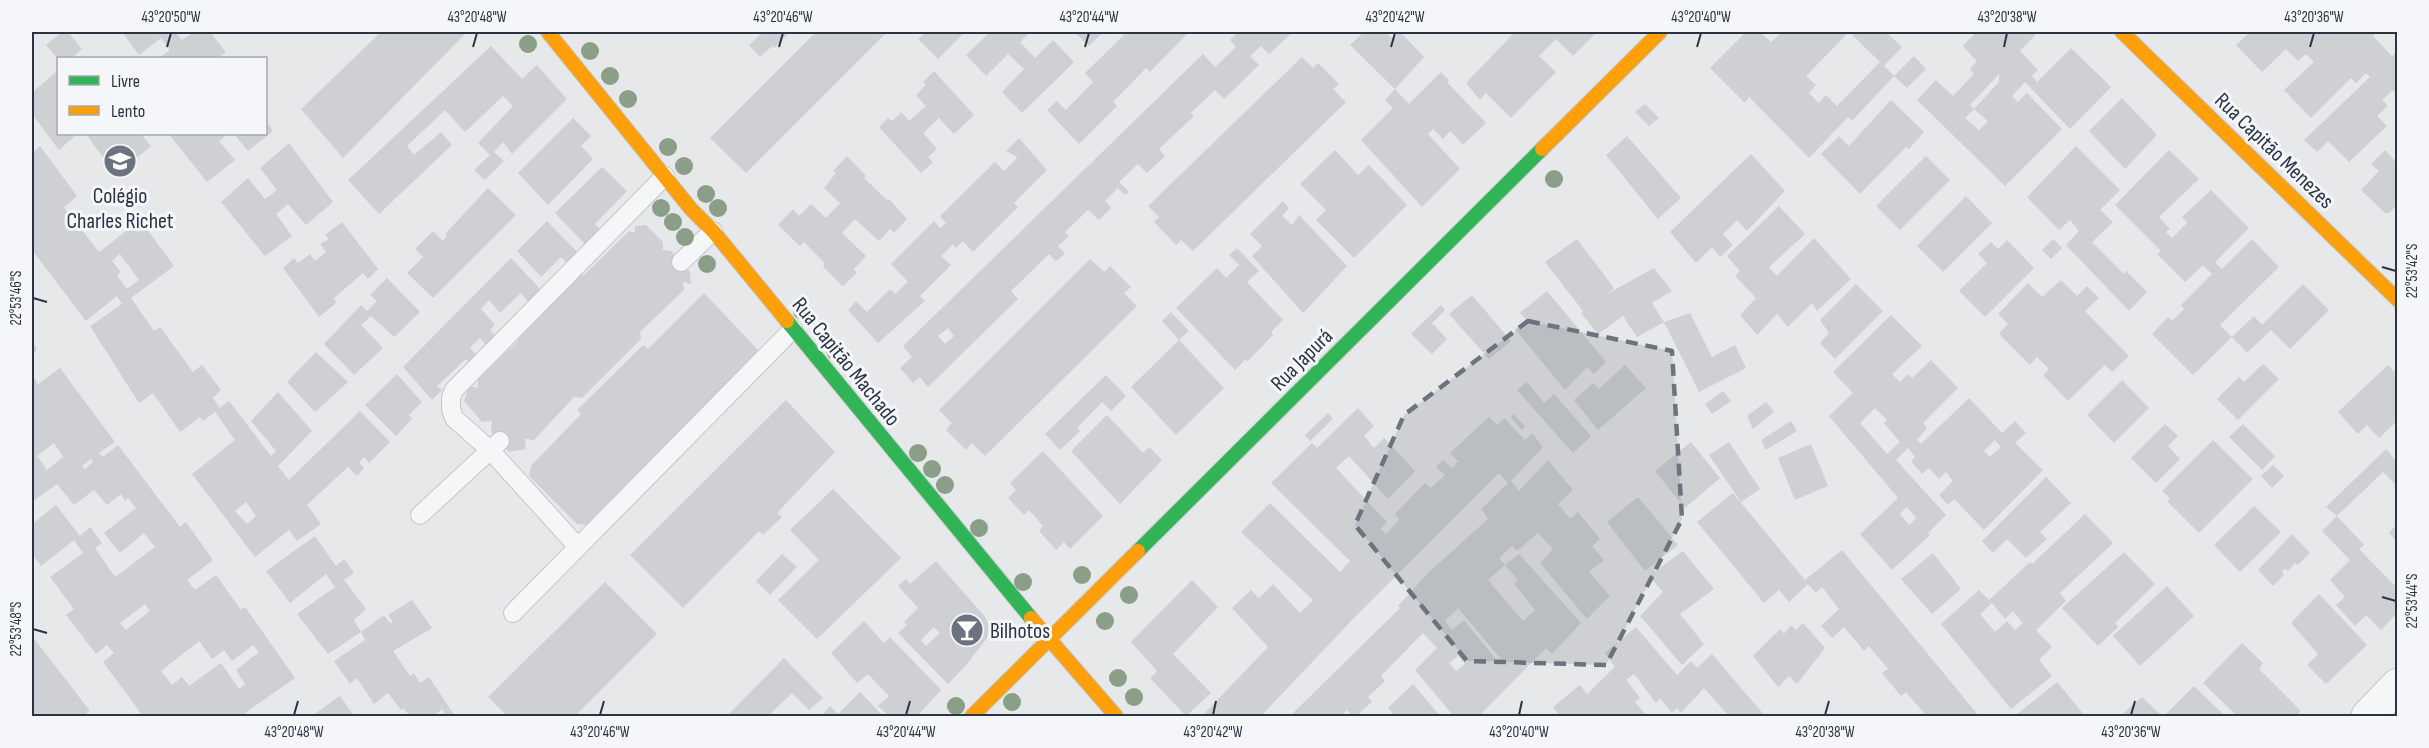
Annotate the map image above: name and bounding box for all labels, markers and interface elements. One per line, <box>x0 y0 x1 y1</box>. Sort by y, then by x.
text: 43°20'50"W <box>141 8 201 27</box>
text: 43°20'48"W <box>447 8 507 27</box>
text: 43°20'46"W <box>753 8 813 27</box>
text: 43°20'44"W <box>1059 8 1119 27</box>
text: 43°20'42"W <box>1366 8 1425 27</box>
text: 43°20'40"W <box>1671 8 1731 27</box>
text: 43°20'38"W <box>1977 8 2037 27</box>
text: 43°20'36"W <box>2284 8 2344 27</box>
legend <box>57 57 267 135</box>
text: Livre <box>111 71 140 92</box>
street label: Rua Capitão Menezes <box>2209 87 2339 215</box>
text: Lento <box>111 101 145 122</box>
school or university icon: Colégio Charles Richet <box>102 143 138 179</box>
place label: Colégio Charles Richet <box>66 183 174 235</box>
text: 22°53'42"S <box>2403 244 2422 298</box>
text: 22°53'46"S <box>7 270 26 326</box>
street label: Rua Capitão Machado <box>786 292 906 432</box>
street label: Rua Japurá <box>1265 323 1339 397</box>
text: 22°53'44"S <box>2403 574 2422 628</box>
text: 22°53'48"S <box>7 602 26 656</box>
bar icon: Bilhotos <box>949 612 985 648</box>
place label: Bilhotos <box>990 618 1050 645</box>
text: 43°20'48"W <box>264 723 324 742</box>
text: 43°20'46"W <box>570 723 630 742</box>
text: 43°20'44"W <box>876 723 936 742</box>
text: 43°20'42"W <box>1184 723 1243 742</box>
text: 43°20'40"W <box>1489 723 1549 742</box>
text: 43°20'38"W <box>1795 723 1855 742</box>
text: 43°20'36"W <box>2101 723 2161 742</box>

